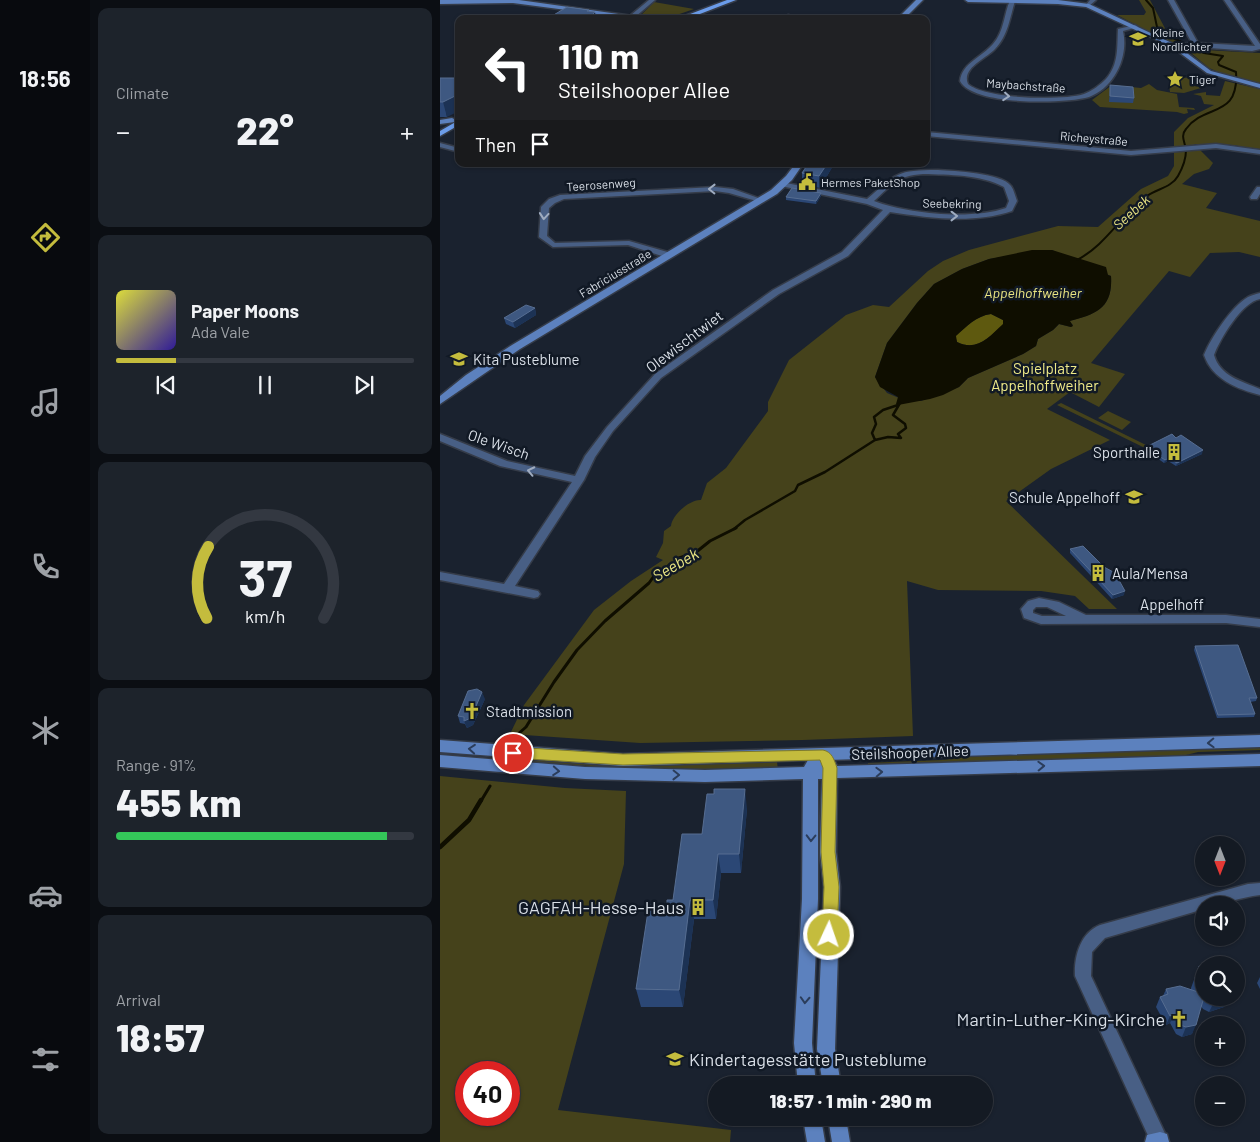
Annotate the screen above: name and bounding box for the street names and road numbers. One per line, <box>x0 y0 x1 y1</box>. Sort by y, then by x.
street label: Maybachstraße <box>986 75 1066 95</box>
street label: Richeystraße <box>1059 128 1129 148</box>
street label: Teerosenweg <box>566 175 636 193</box>
street label: Seebekring <box>922 195 982 211</box>
street label: Fabriciusstraße <box>576 246 654 300</box>
street label: Olewischtwiet <box>642 306 726 376</box>
street label: Ole Wisch <box>466 425 532 463</box>
street label: Appelhoff <box>1140 595 1204 613</box>
street label: Steilshooper Allee <box>851 741 969 763</box>

